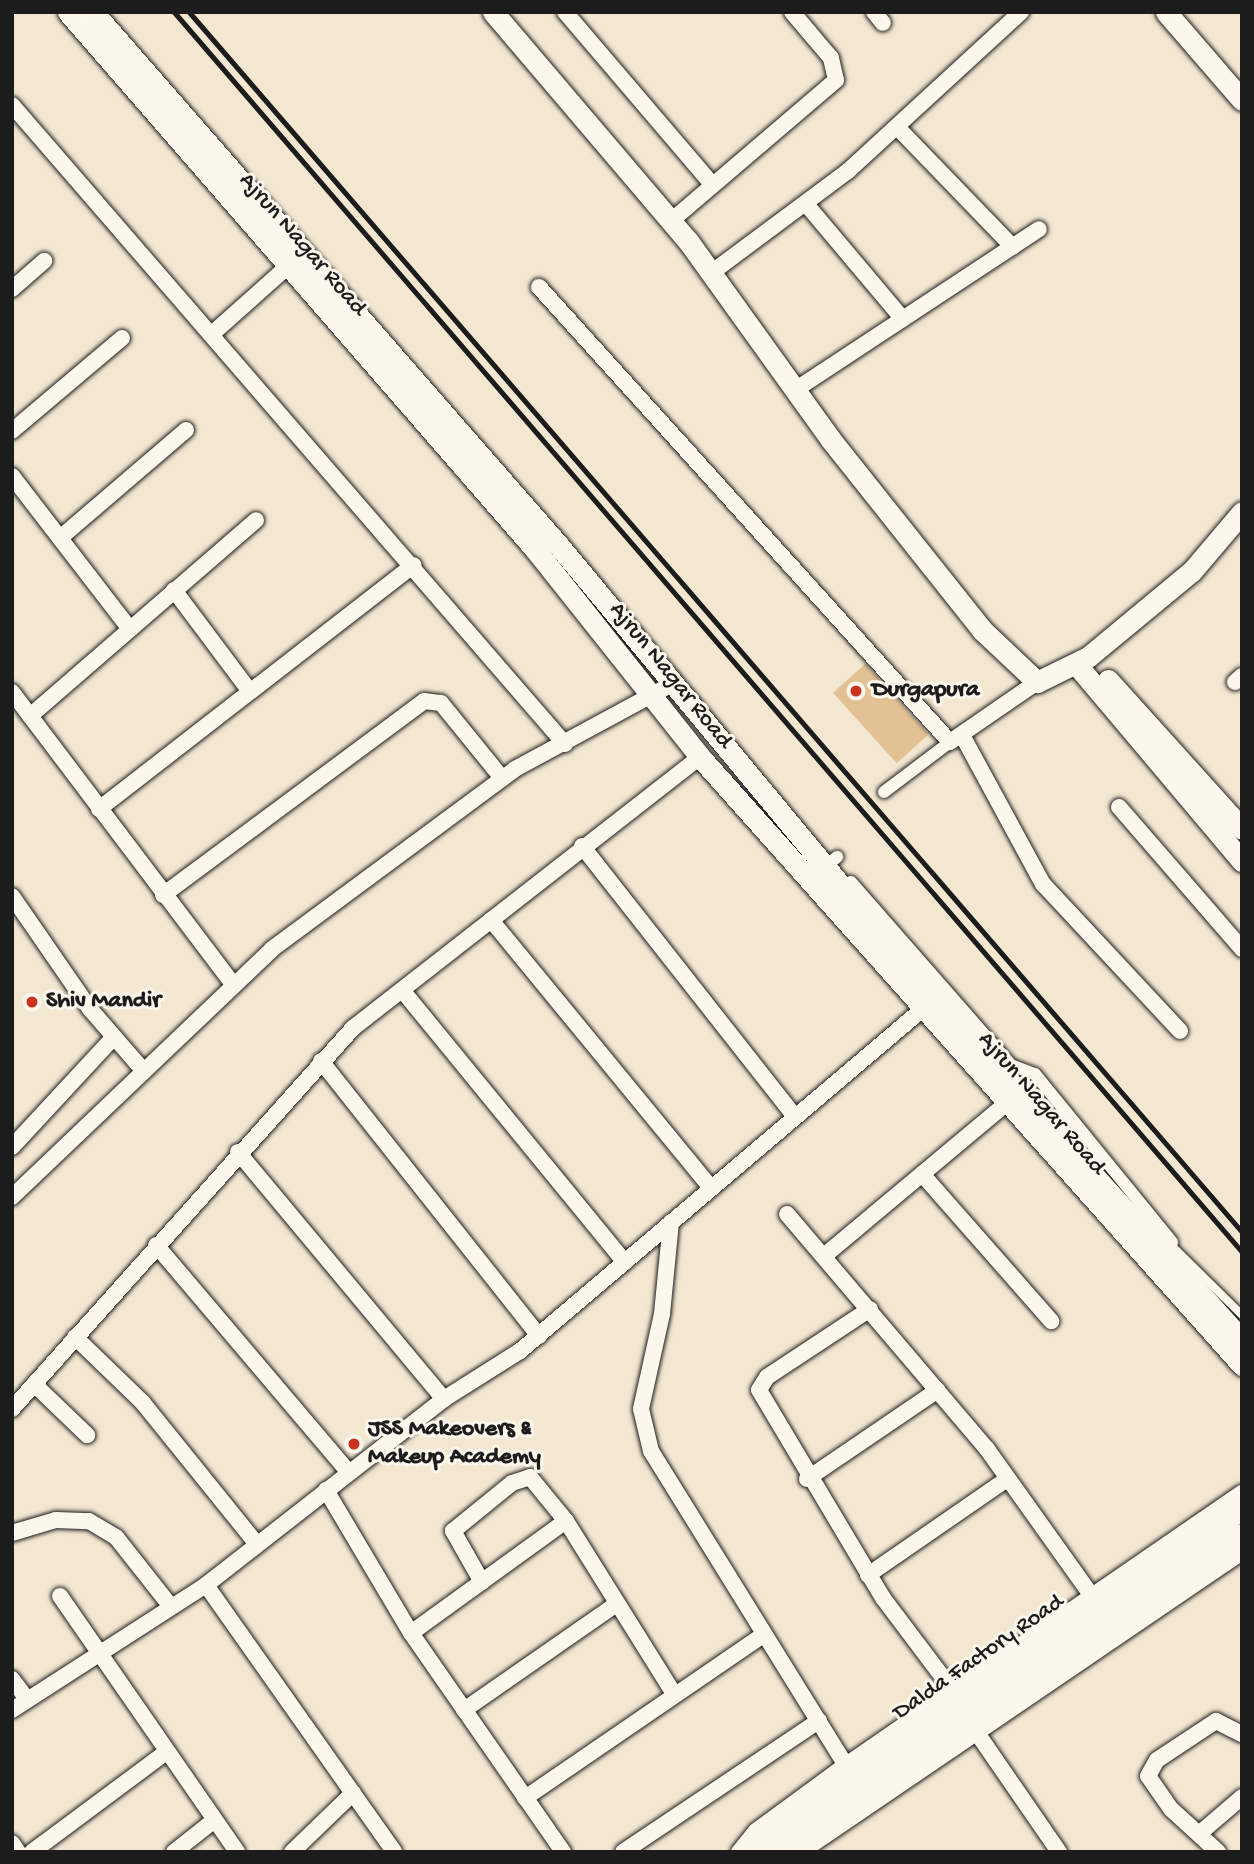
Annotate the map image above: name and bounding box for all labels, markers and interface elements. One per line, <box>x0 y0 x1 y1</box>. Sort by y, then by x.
street label: Ajrun Nagar Road <box>232 167 372 323</box>
street label: Ajrun Nagar Road <box>602 597 738 755</box>
place label: Durgapura <box>872 677 979 705</box>
marker: Durgapura <box>846 681 866 701</box>
place label: Shiv Mandir <box>46 988 161 1016</box>
marker: Shiv Mandir <box>24 994 40 1010</box>
street label: Ajrun Nagar Road <box>971 1026 1111 1182</box>
place label: JSS Makeovers & Makeup Academy <box>368 1416 541 1472</box>
marker: JSS Makeovers & Makeup Academy <box>346 1436 362 1452</box>
street label: Dalda Factory Road <box>888 1588 1070 1728</box>

